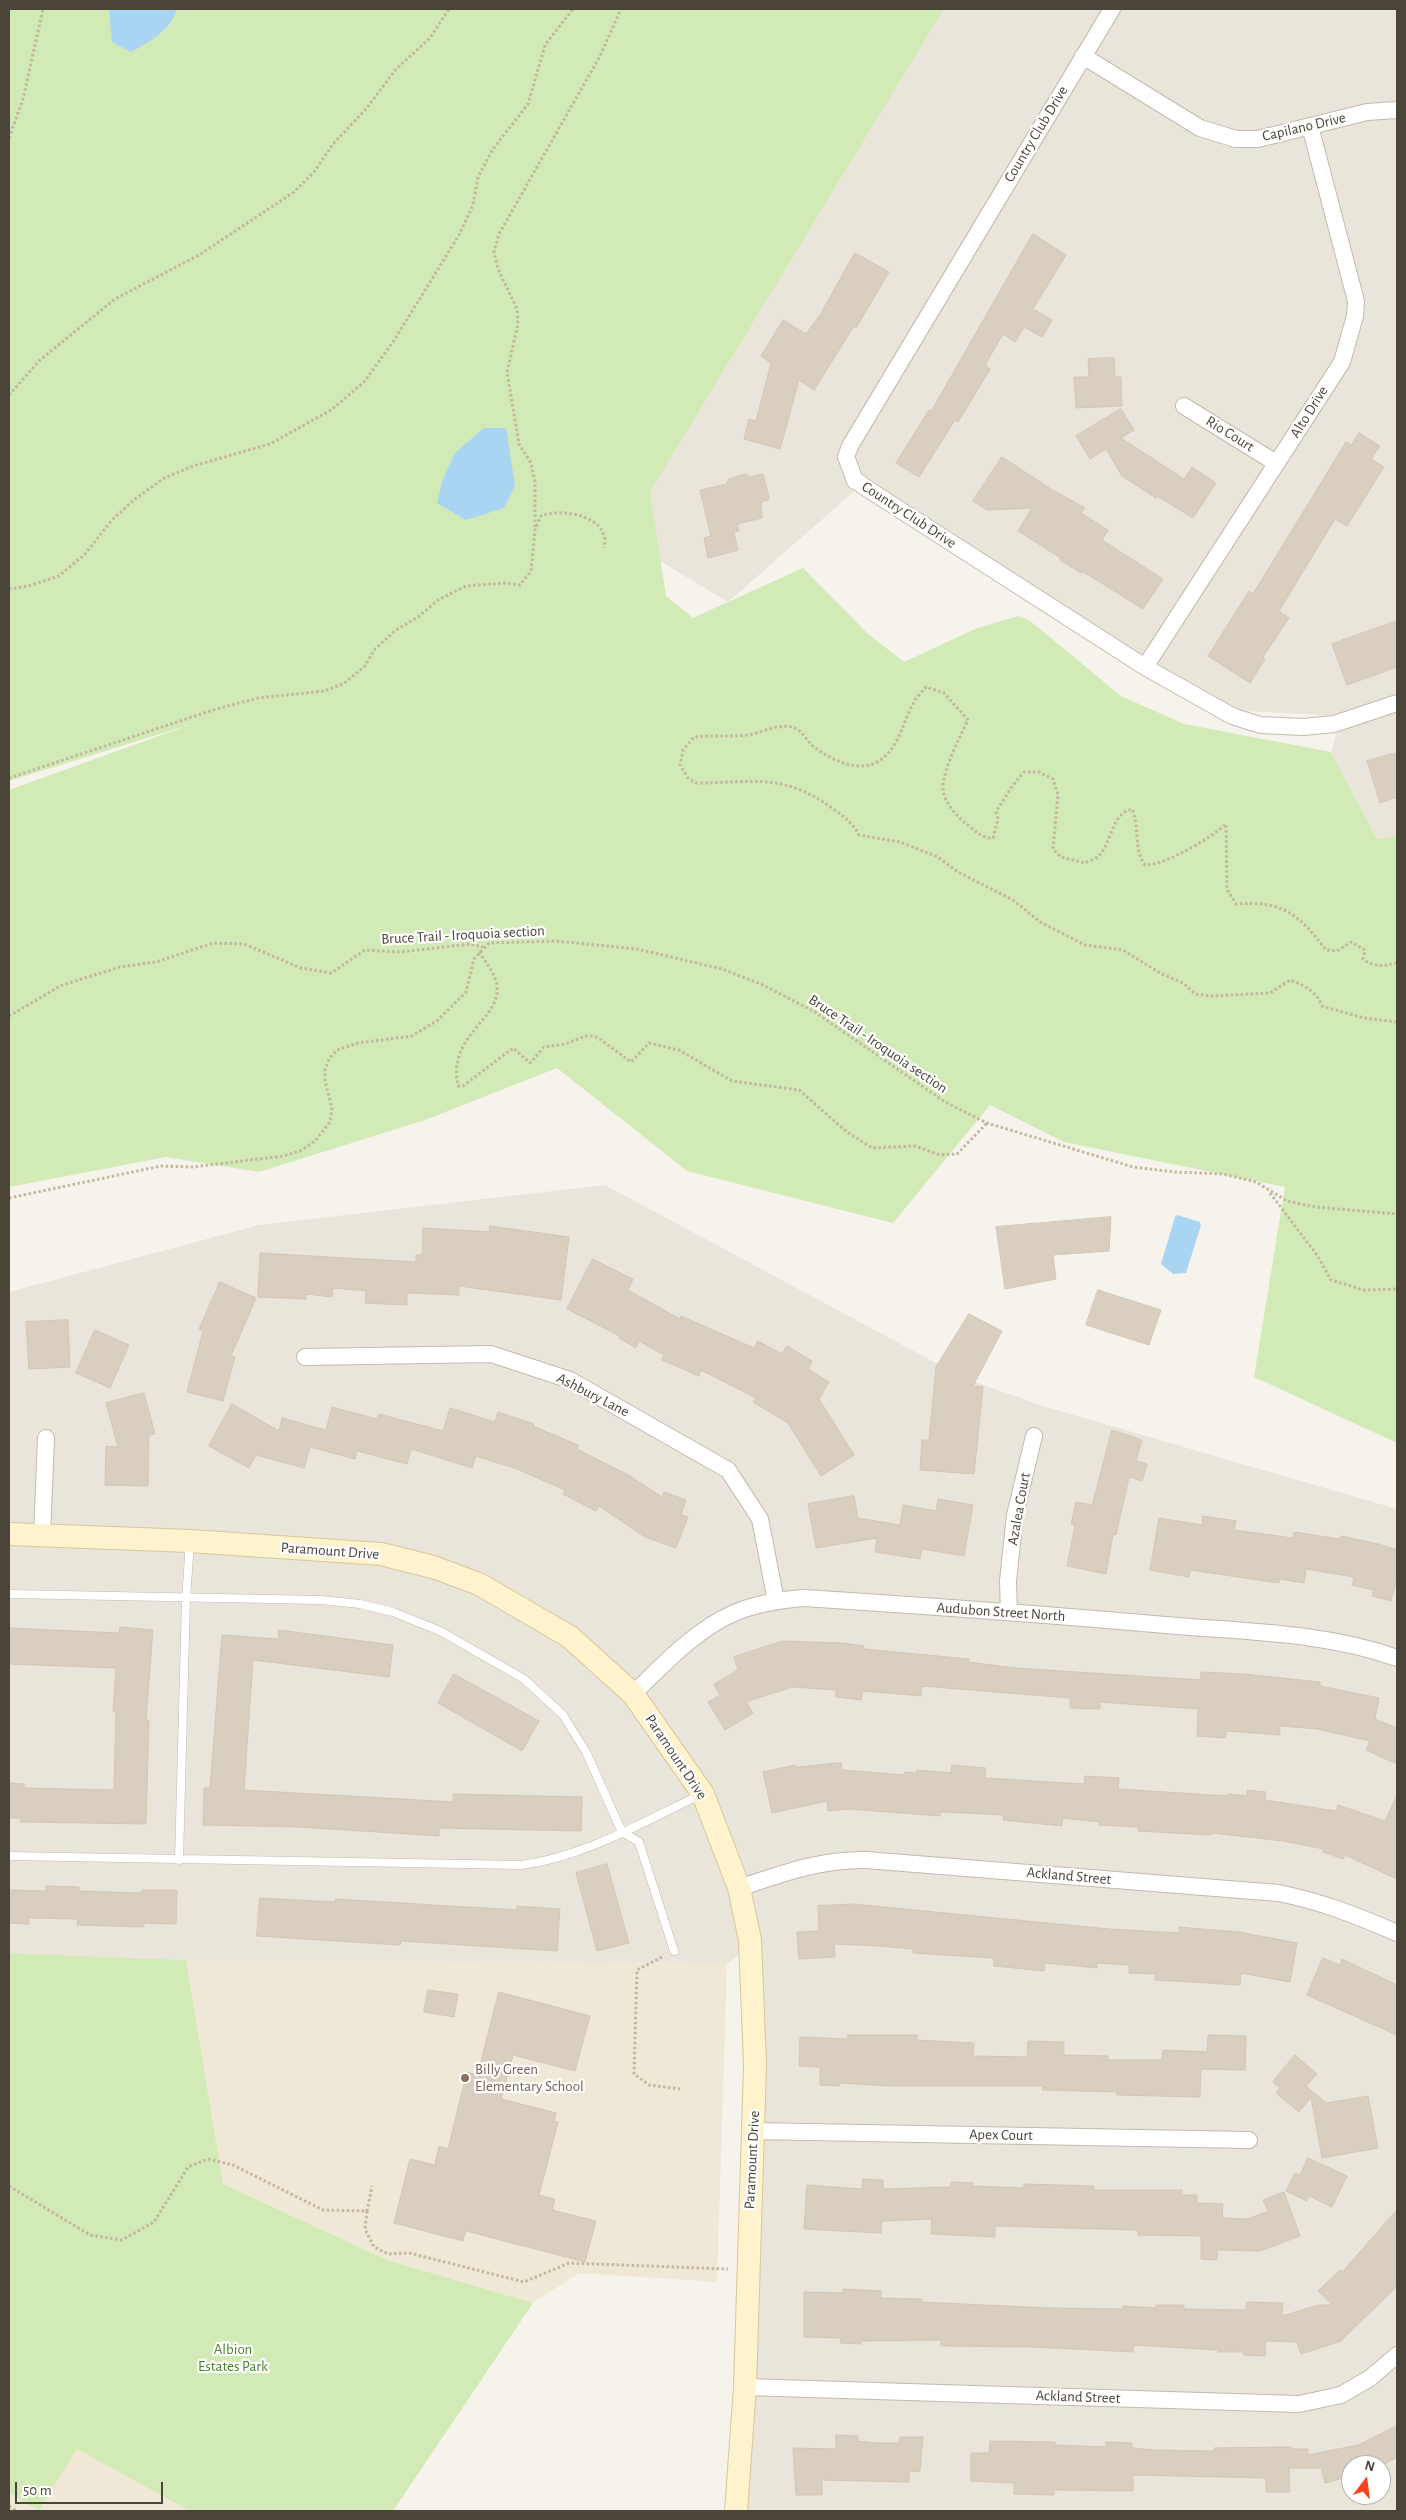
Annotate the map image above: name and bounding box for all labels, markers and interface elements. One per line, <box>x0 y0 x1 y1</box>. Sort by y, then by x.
street label: Country Club Drive <box>1000 83 1072 185</box>
street label: Capilano Drive <box>1260 109 1348 145</box>
street label: Alto Drive <box>1286 383 1332 441</box>
street label: Rio Court <box>1202 412 1258 456</box>
street label: Country Club Drive <box>858 478 960 552</box>
street label: Bruce Trail - Iroquoia section <box>381 922 545 948</box>
street label: Bruce Trail - Iroquoia section <box>805 991 951 1097</box>
street label: Ashbury Lane <box>554 1369 632 1421</box>
street label: Azalea Court <box>1004 1471 1034 1547</box>
street label: Paramount Drive <box>280 1539 380 1563</box>
street label: Audubon Street North <box>936 1599 1066 1625</box>
street label: Paramount Drive <box>641 1711 711 1803</box>
street label: Ackland Street <box>1026 1863 1112 1889</box>
place label: Billy Green Elementary School <box>475 2060 584 2095</box>
marker: Billy Green Elementary School <box>459 2072 471 2084</box>
street label: Paramount Drive <box>740 2110 764 2210</box>
street label: Apex Court <box>969 2125 1033 2145</box>
park label: Albion Estates Park <box>198 2340 268 2375</box>
street label: Ackland Street <box>1035 2387 1121 2407</box>
north arrow <box>1341 2455 1391 2505</box>
text: N <box>1363 2458 1376 2474</box>
scale bar <box>18 2472 165 2504</box>
text: 50 m <box>23 2483 52 2498</box>

